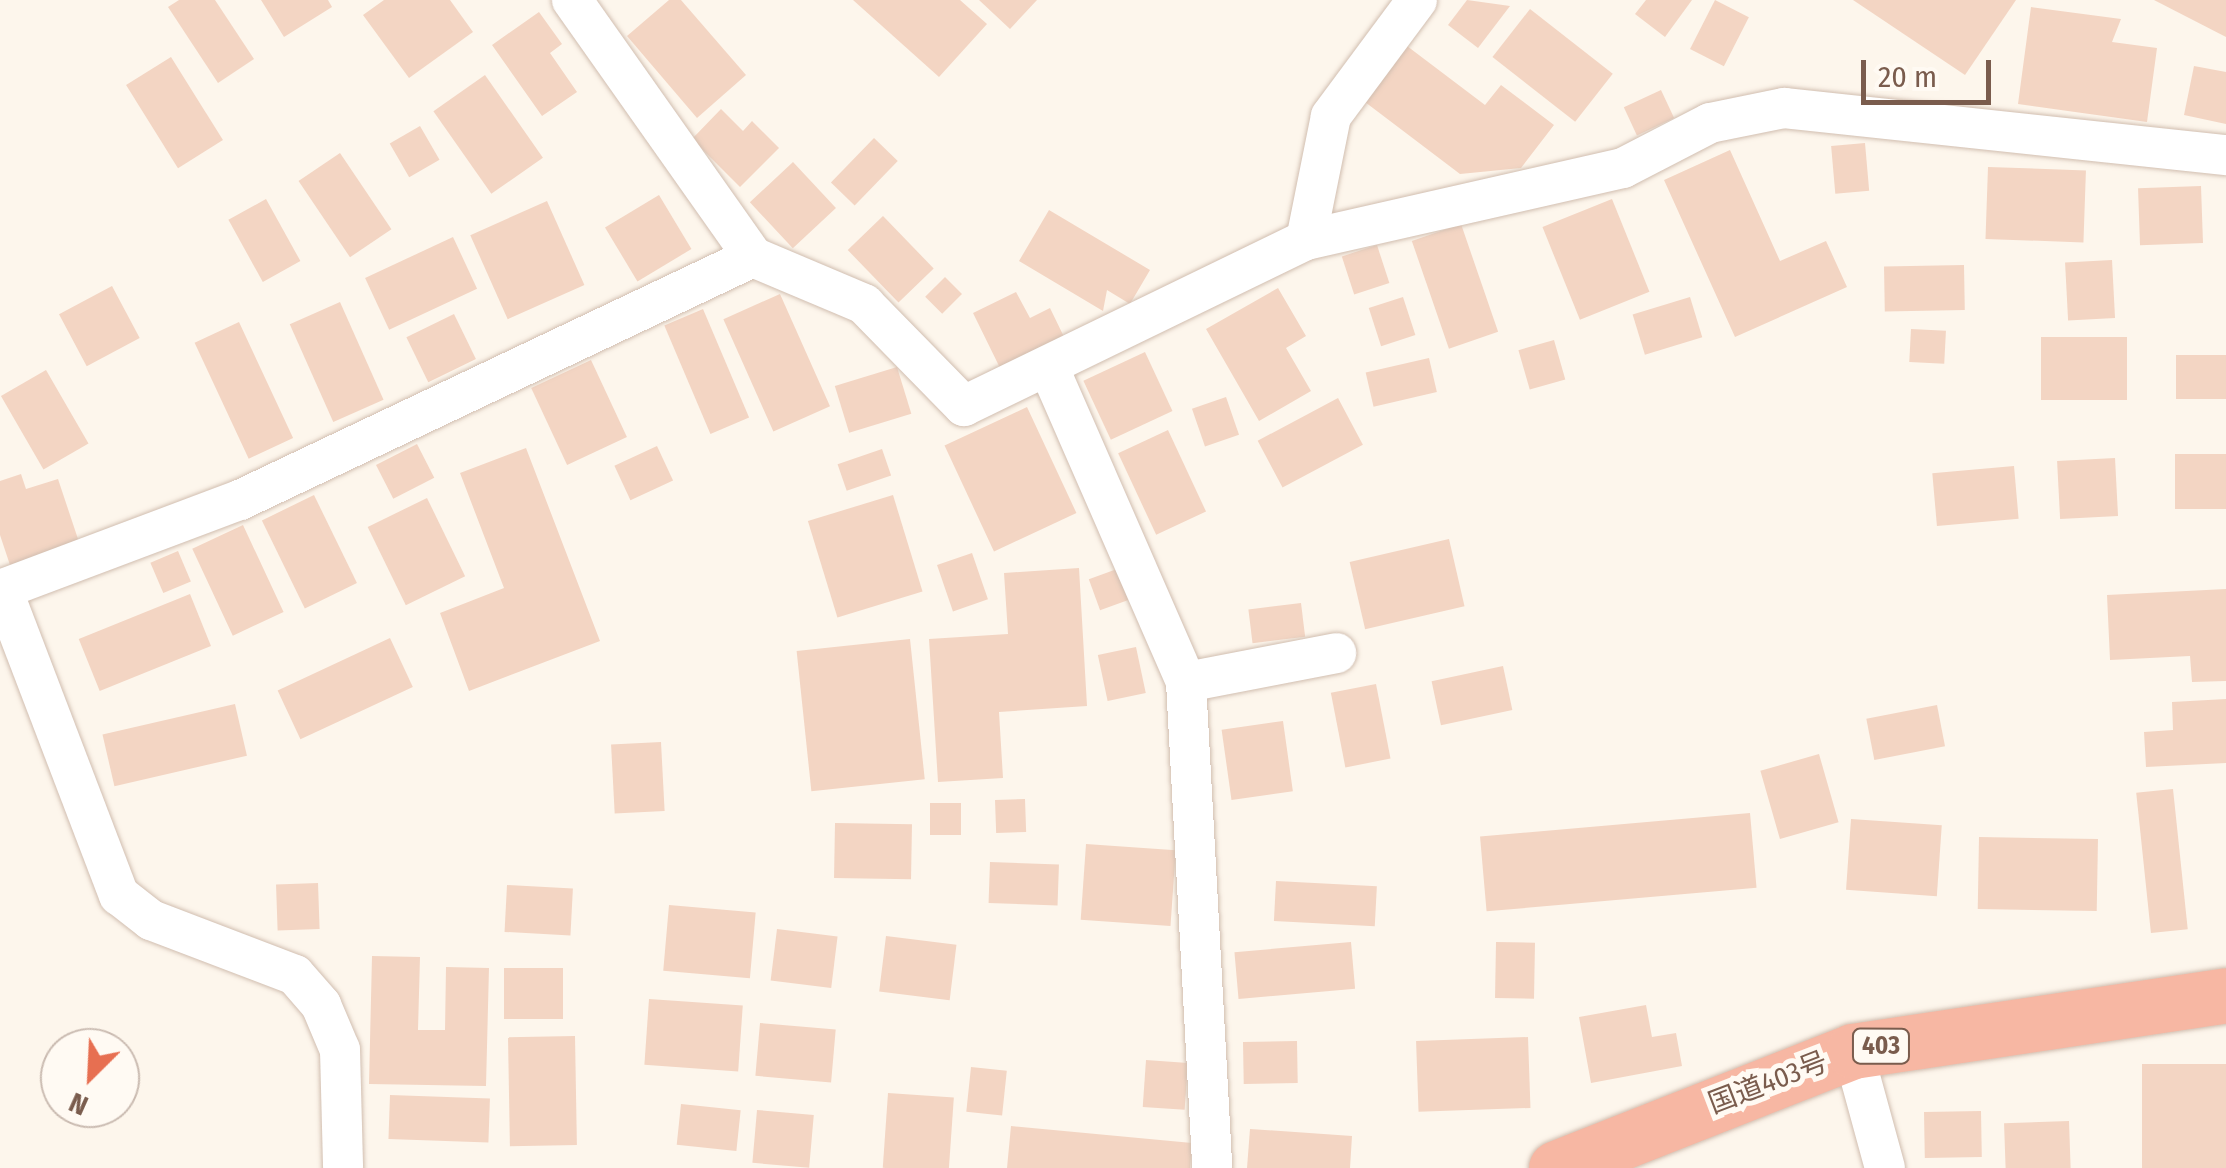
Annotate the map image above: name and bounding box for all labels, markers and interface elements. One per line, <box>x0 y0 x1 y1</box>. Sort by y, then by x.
scale bar <box>1866 40 1996 102</box>
text: 20 m <box>1878 59 1937 95</box>
road number: 403 <box>1851 1026 1911 1066</box>
north arrow <box>40 1028 140 1128</box>
street label: 国道403号 <box>1704 1045 1832 1121</box>
text: N <box>64 1086 93 1123</box>

